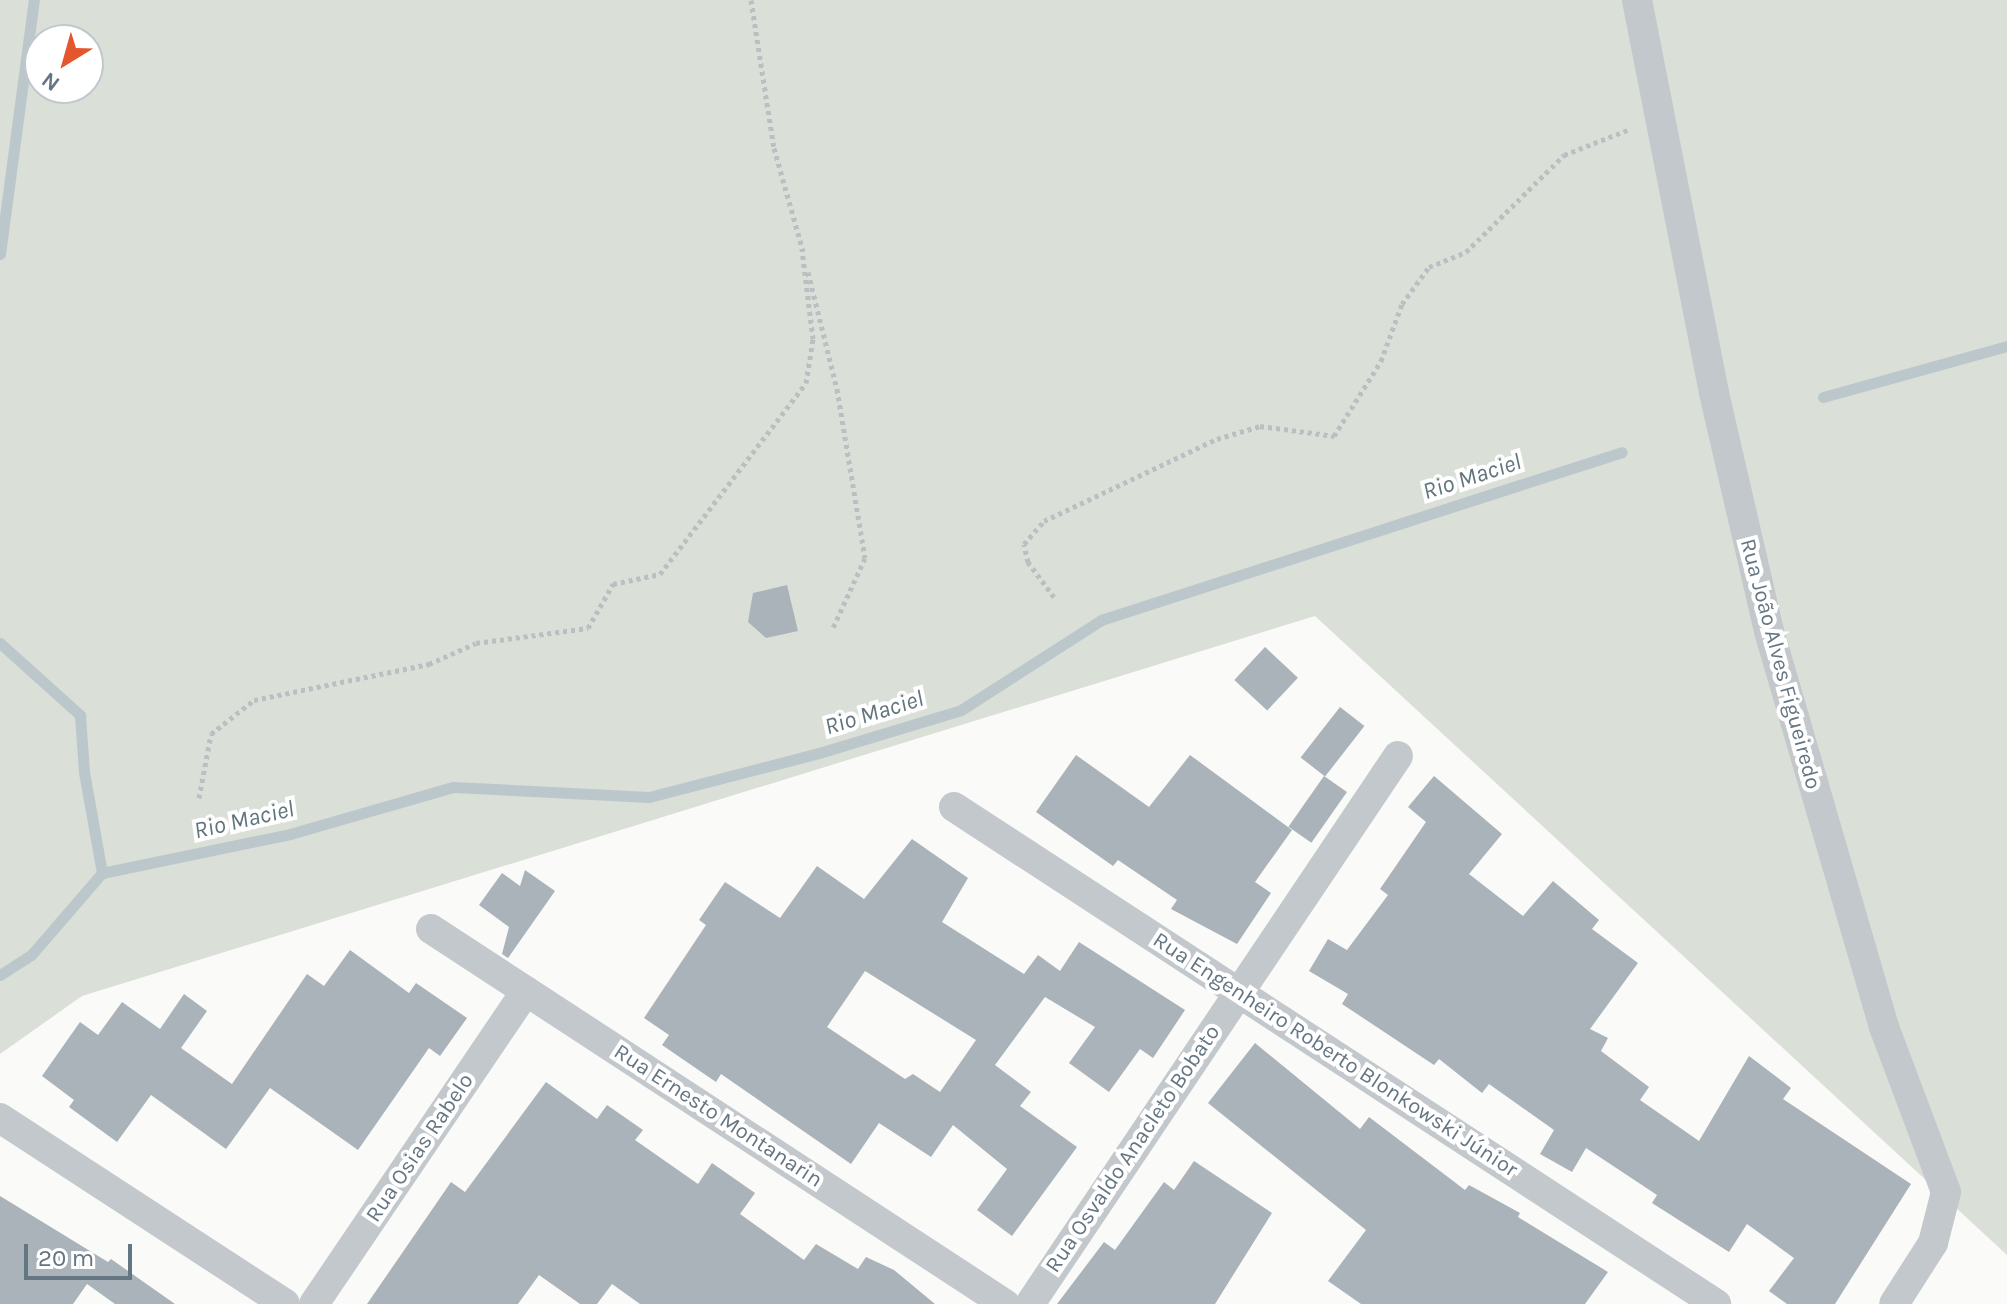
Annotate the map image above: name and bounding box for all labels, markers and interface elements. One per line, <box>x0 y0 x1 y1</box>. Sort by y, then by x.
north arrow <box>24 24 104 104</box>
text: N <box>37 66 65 97</box>
water label: Rio Maciel <box>1419 448 1525 506</box>
street label: Rua João Alves Figueiredo <box>1734 536 1826 792</box>
water label: Rio Maciel <box>821 684 927 742</box>
water label: Rio Maciel <box>191 795 297 845</box>
street label: Rua Engenheiro Roberto Blonkowski Júnior <box>1148 927 1522 1183</box>
street label: Rua Osvaldo Anacleto Bobato <box>1040 1020 1226 1278</box>
street label: Rua Ernesto Montanarin <box>609 1039 827 1193</box>
street label: Rua Osias Rabelo <box>361 1069 479 1227</box>
scale bar <box>28 1228 136 1278</box>
text: 20 m <box>38 1244 94 1272</box>

